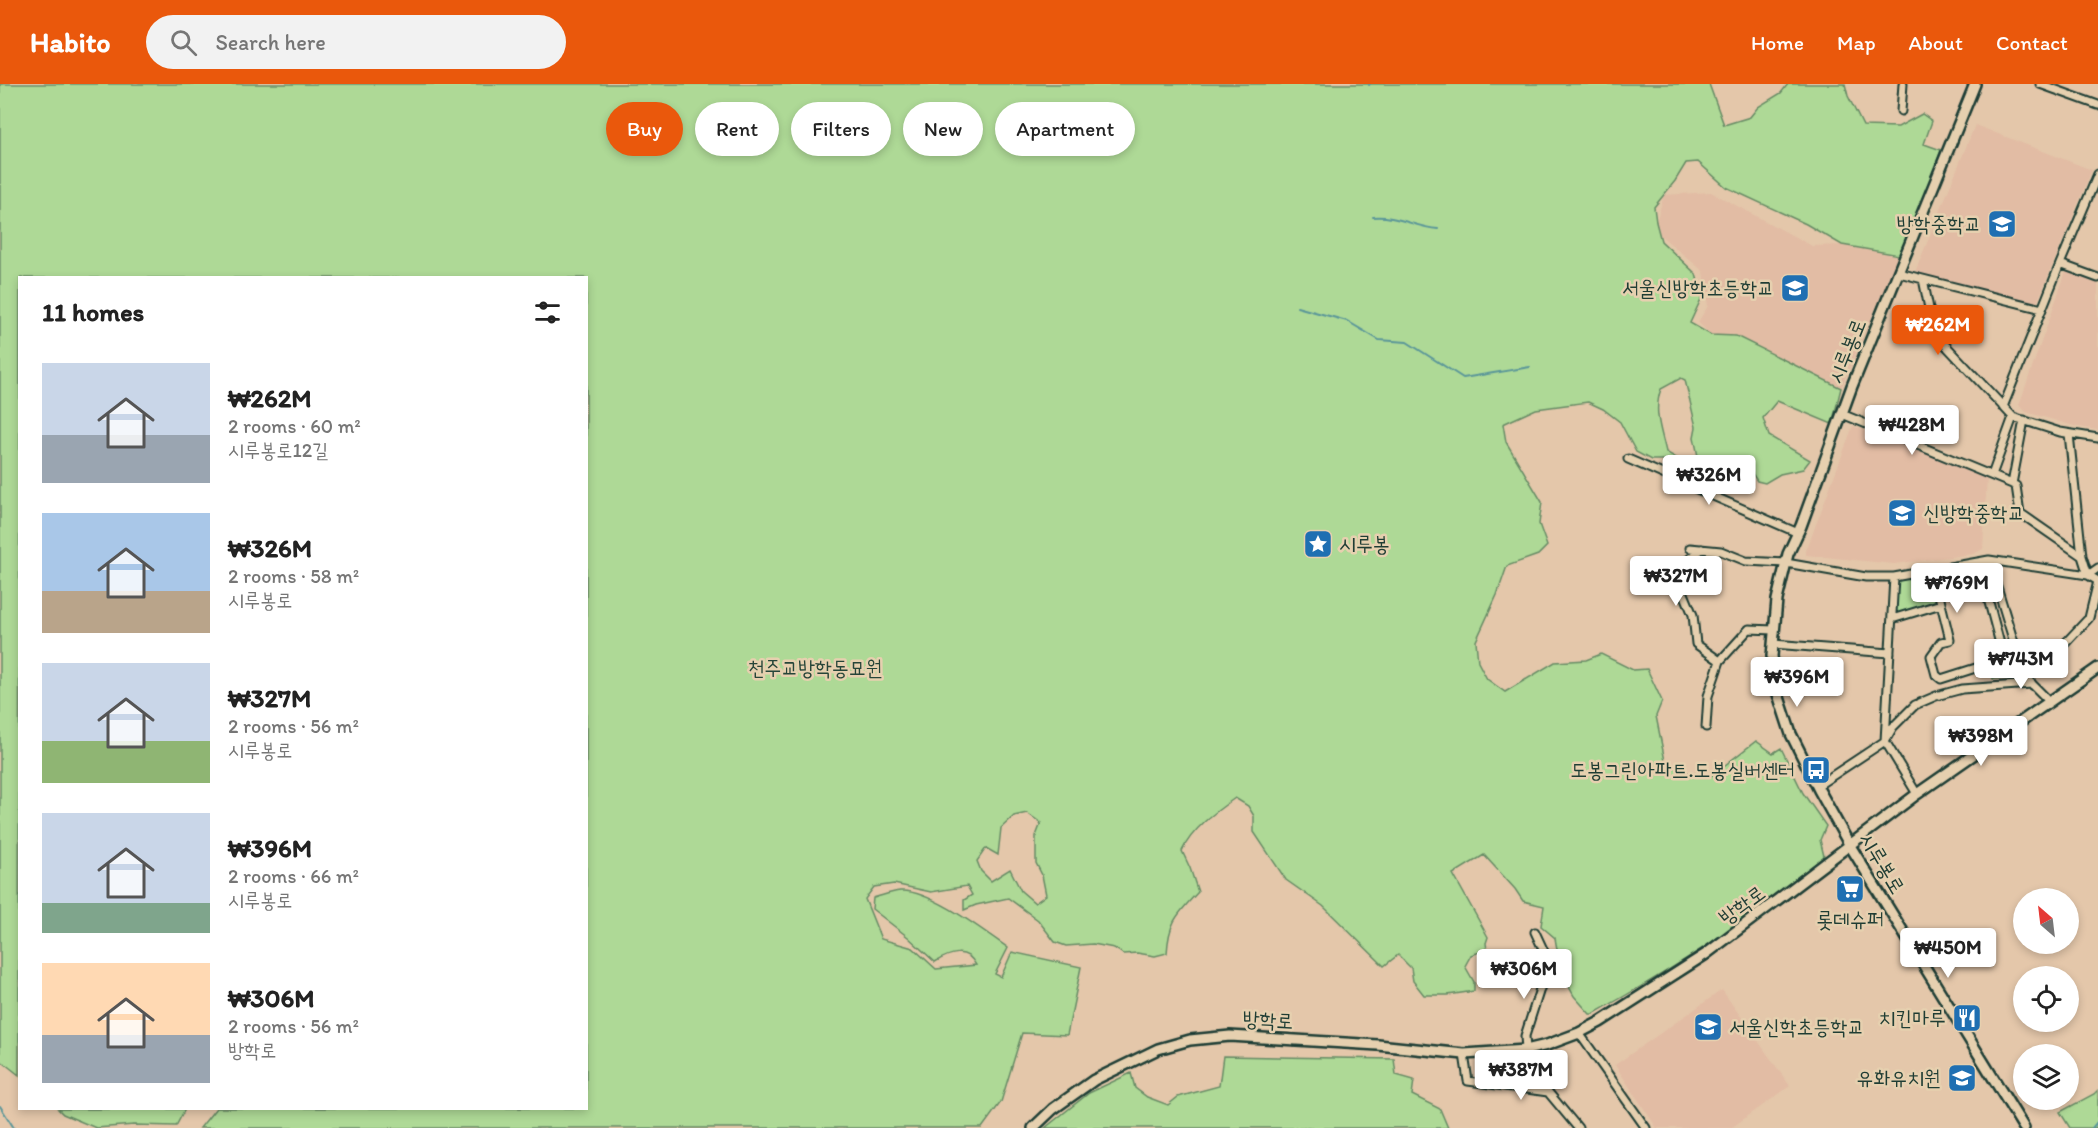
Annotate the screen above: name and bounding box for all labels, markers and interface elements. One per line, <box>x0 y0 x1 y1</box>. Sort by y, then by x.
search box <box>146 15 566 69</box>
text: Habito <box>30 25 110 59</box>
icon: search <box>167 26 200 59</box>
text: Search here <box>215 29 326 56</box>
text: Home <box>1751 30 1804 55</box>
text: Map <box>1837 30 1876 55</box>
text: About <box>1909 30 1963 55</box>
text: Contact <box>1996 30 2068 55</box>
chip: Buy <box>606 102 683 156</box>
chip: Rent <box>695 102 779 156</box>
chip: Filters <box>791 102 891 156</box>
chip: New <box>903 102 983 156</box>
chip: Apartment <box>995 102 1135 156</box>
school or university icon: 방학중학교 <box>1986 208 2018 240</box>
place label: 방학중학교 <box>1897 211 1981 236</box>
school or university icon: 서울신방학초등학교 <box>1779 272 1811 304</box>
place label: 서울신방학초등학교 <box>1622 275 1774 300</box>
text: 11 homes <box>42 296 144 328</box>
icon: filters <box>531 296 564 329</box>
pin: ₩262M <box>1896 305 1980 356</box>
text: ₩262M <box>1906 312 1970 336</box>
street label: 시루봉로 <box>1822 315 1871 387</box>
text: ₩262M <box>228 382 312 414</box>
icon: home <box>90 387 162 459</box>
pin: ₩428M <box>1870 405 1954 456</box>
text: ₩428M <box>1879 412 1945 436</box>
text: 2 rooms · 60 m² <box>228 414 361 438</box>
text: 시루봉로12길 <box>228 438 328 462</box>
pin: ₩326M <box>1667 455 1751 506</box>
text: ₩326M <box>1677 462 1741 486</box>
school or university icon: 신방학중학교 <box>1886 497 1918 529</box>
place label: 신방학중학교 <box>1923 500 2024 525</box>
place icon: 시루봉 <box>1302 528 1334 560</box>
place label: 시루봉 <box>1339 531 1390 556</box>
text: ₩326M <box>228 532 312 564</box>
icon: home <box>90 537 162 609</box>
pin: ₩327M <box>1634 556 1718 607</box>
text: ₩327M <box>1644 563 1708 587</box>
pin: ₩769M <box>1915 563 1999 614</box>
text: 2 rooms · 58 m² <box>228 564 359 588</box>
text: ₩769M <box>1925 570 1989 594</box>
text: 시루봉로 <box>228 588 292 612</box>
pin: ₩743M <box>1979 639 2063 690</box>
text: ₩743M <box>1988 646 2054 670</box>
park label: 천주교방학동묘원 <box>747 655 883 680</box>
pin: ₩396M <box>1755 657 1839 708</box>
text: ₩396M <box>1765 664 1829 688</box>
text: ₩327M <box>228 682 311 714</box>
icon: home <box>90 687 162 759</box>
text: 2 rooms · 56 m² <box>228 714 359 738</box>
pin: ₩398M <box>1939 716 2023 767</box>
text: ₩398M <box>1948 723 2014 747</box>
text: 시루봉로 <box>228 738 292 762</box>
bus stop icon: 도봉그린아파트.도봉실버센터 <box>1800 754 1832 786</box>
place label: 도봉그린아파트.도봉실버센터 <box>1570 757 1795 782</box>
street label: 시루봉로 <box>1854 827 1911 898</box>
text: ₩396M <box>228 832 312 864</box>
icon: home <box>90 837 162 909</box>
text: 2 rooms · 66 m² <box>228 864 359 888</box>
supermarket icon: 롯데슈퍼 <box>1834 873 1866 905</box>
street label: 방학로 <box>1714 880 1770 930</box>
text: 시루봉로 <box>228 888 292 912</box>
north arrow <box>2013 888 2079 954</box>
map controls <box>2013 888 2079 1110</box>
place label: 롯데슈퍼 <box>1816 907 1884 932</box>
pin: ₩450M <box>1906 928 1990 979</box>
text: ₩450M <box>1914 935 1982 959</box>
pin: ₩306M <box>1482 949 1566 1000</box>
text: ₩306M <box>1491 956 1557 980</box>
button: locate <box>2013 966 2079 1032</box>
text: ₩306M <box>228 982 315 1014</box>
icon: home <box>90 987 162 1059</box>
restaurant icon: 치킨마루 <box>1951 1002 1983 1034</box>
place label: 치킨마루 <box>1878 1005 1946 1030</box>
street label: 방학로 <box>1242 1006 1294 1033</box>
school or university icon: 서울신학초등학교 <box>1692 1011 1724 1043</box>
text: 2 rooms · 56 m² <box>228 1014 359 1038</box>
place label: 서울신학초등학교 <box>1729 1014 1864 1039</box>
text: 방학로 <box>228 1038 276 1062</box>
button: layers <box>2013 1044 2079 1110</box>
pin: ₩387M <box>1479 1050 1563 1101</box>
text: ₩387M <box>1489 1057 1553 1081</box>
school or university icon: 유화유치원 <box>1946 1062 1978 1094</box>
place label: 유화유치원 <box>1857 1065 1941 1090</box>

